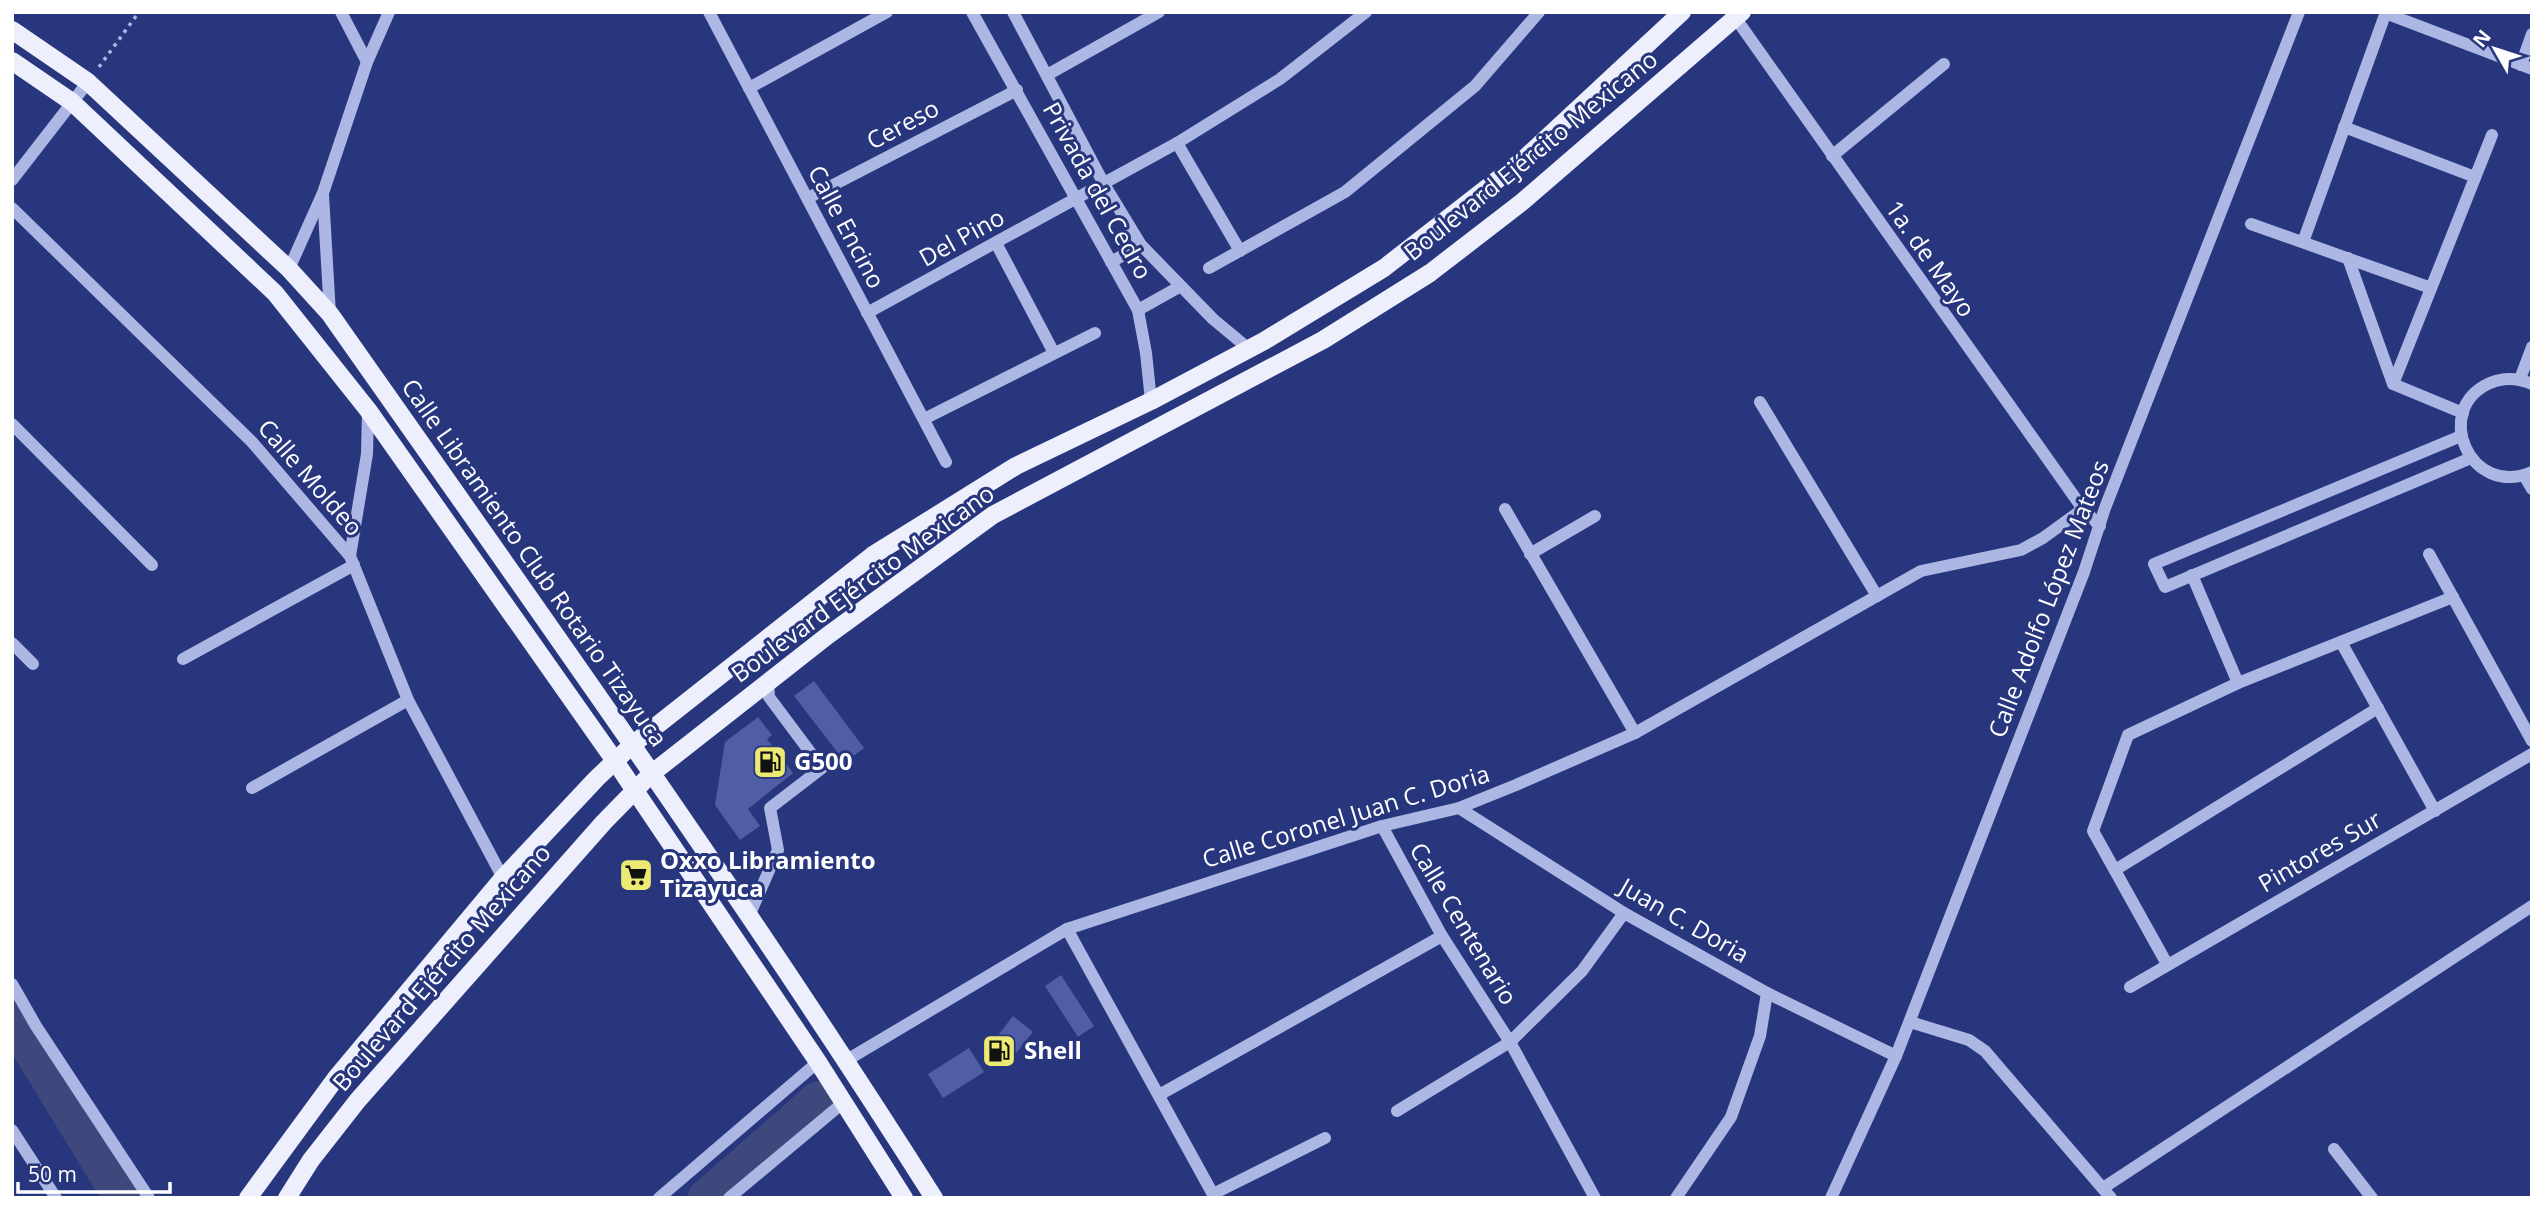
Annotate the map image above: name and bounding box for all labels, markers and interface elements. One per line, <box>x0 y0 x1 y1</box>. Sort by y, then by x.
north arrow <box>2460 14 2530 84</box>
text: N <box>2467 24 2497 52</box>
street label: Boulevard Ejército Mexicano <box>1396 42 1664 268</box>
street label: Cereso <box>860 91 944 156</box>
street label: Privada del Cedro <box>1036 96 1161 285</box>
street label: Calle Encino <box>801 159 894 294</box>
street label: 1a. de Mayo <box>1879 193 1984 323</box>
street label: Del Pino <box>913 200 1010 274</box>
street label: Calle Libramiento Club Rotario Tizayuca <box>395 372 676 753</box>
street label: Calle Moldeo <box>251 411 371 543</box>
street label: Calle Adolfo López Mateos <box>1979 455 2116 742</box>
street label: Boulevard Ejército Mexicano <box>724 476 1000 689</box>
fuel station icon: G500 <box>751 743 789 781</box>
place label: G500 <box>794 744 853 777</box>
street label: Calle Coronel Juan C. Doria <box>1198 756 1493 875</box>
street label: Pintores Sur <box>2252 802 2387 899</box>
street label: Boulevard Ejército Mexicano <box>324 836 557 1098</box>
street label: Calle Centenario <box>1403 836 1526 1011</box>
place label: Oxxo Libramiento Tizayuca <box>660 843 876 904</box>
supermarket icon: Oxxo Libramiento Tizayuca <box>617 856 655 894</box>
street label: Juan C. Doria <box>1612 868 1755 970</box>
fuel station icon: Shell <box>980 1032 1018 1070</box>
place label: Shell <box>1024 1033 1082 1066</box>
scale bar <box>18 1150 170 1194</box>
text: 50 m <box>28 1160 77 1188</box>

